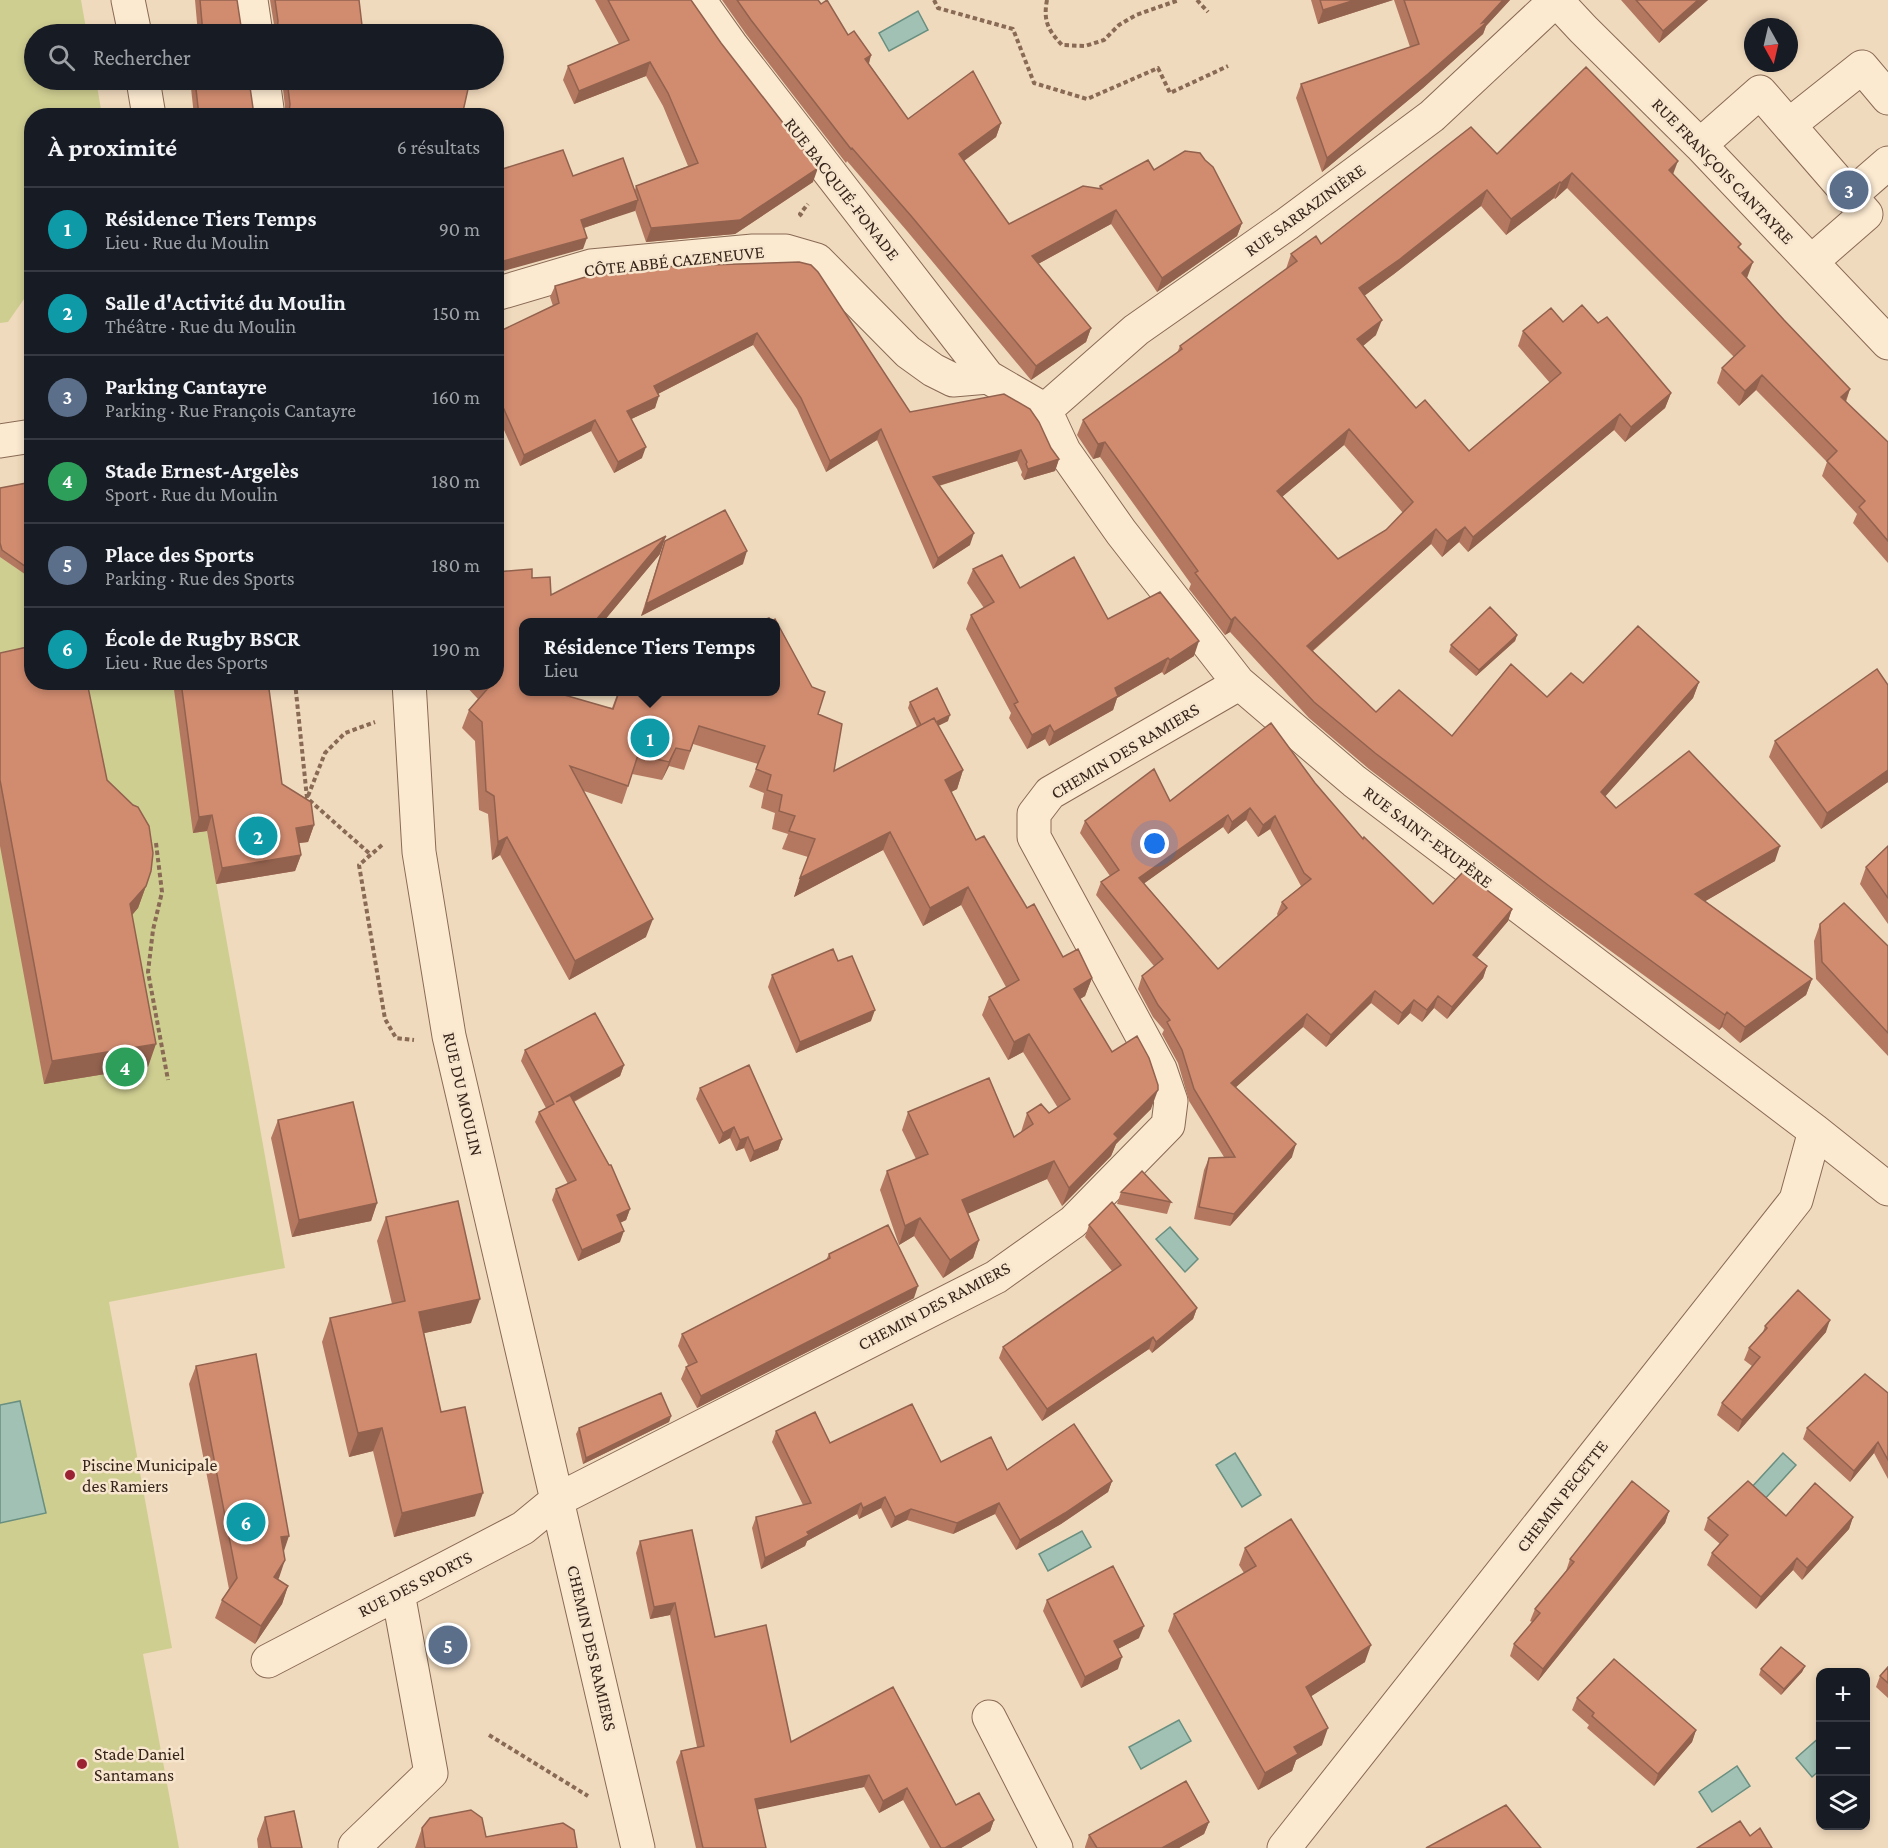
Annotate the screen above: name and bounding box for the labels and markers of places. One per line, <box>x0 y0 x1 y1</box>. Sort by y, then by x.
pin: 3 <box>1830 168 1868 213</box>
pin: 1 <box>630 716 670 760</box>
pin: 2 <box>238 814 278 858</box>
pin: 4 <box>106 1044 144 1090</box>
place label: Piscine Municipale des Ramiers <box>82 1455 217 1496</box>
marker: Piscine Municipale des Ramiers <box>63 1468 77 1482</box>
pin: 6 <box>226 1500 266 1544</box>
pin: 5 <box>428 1622 468 1668</box>
place label: Stade Daniel Santamans <box>94 1744 185 1785</box>
marker: Stade Daniel Santamans <box>75 1757 89 1771</box>

